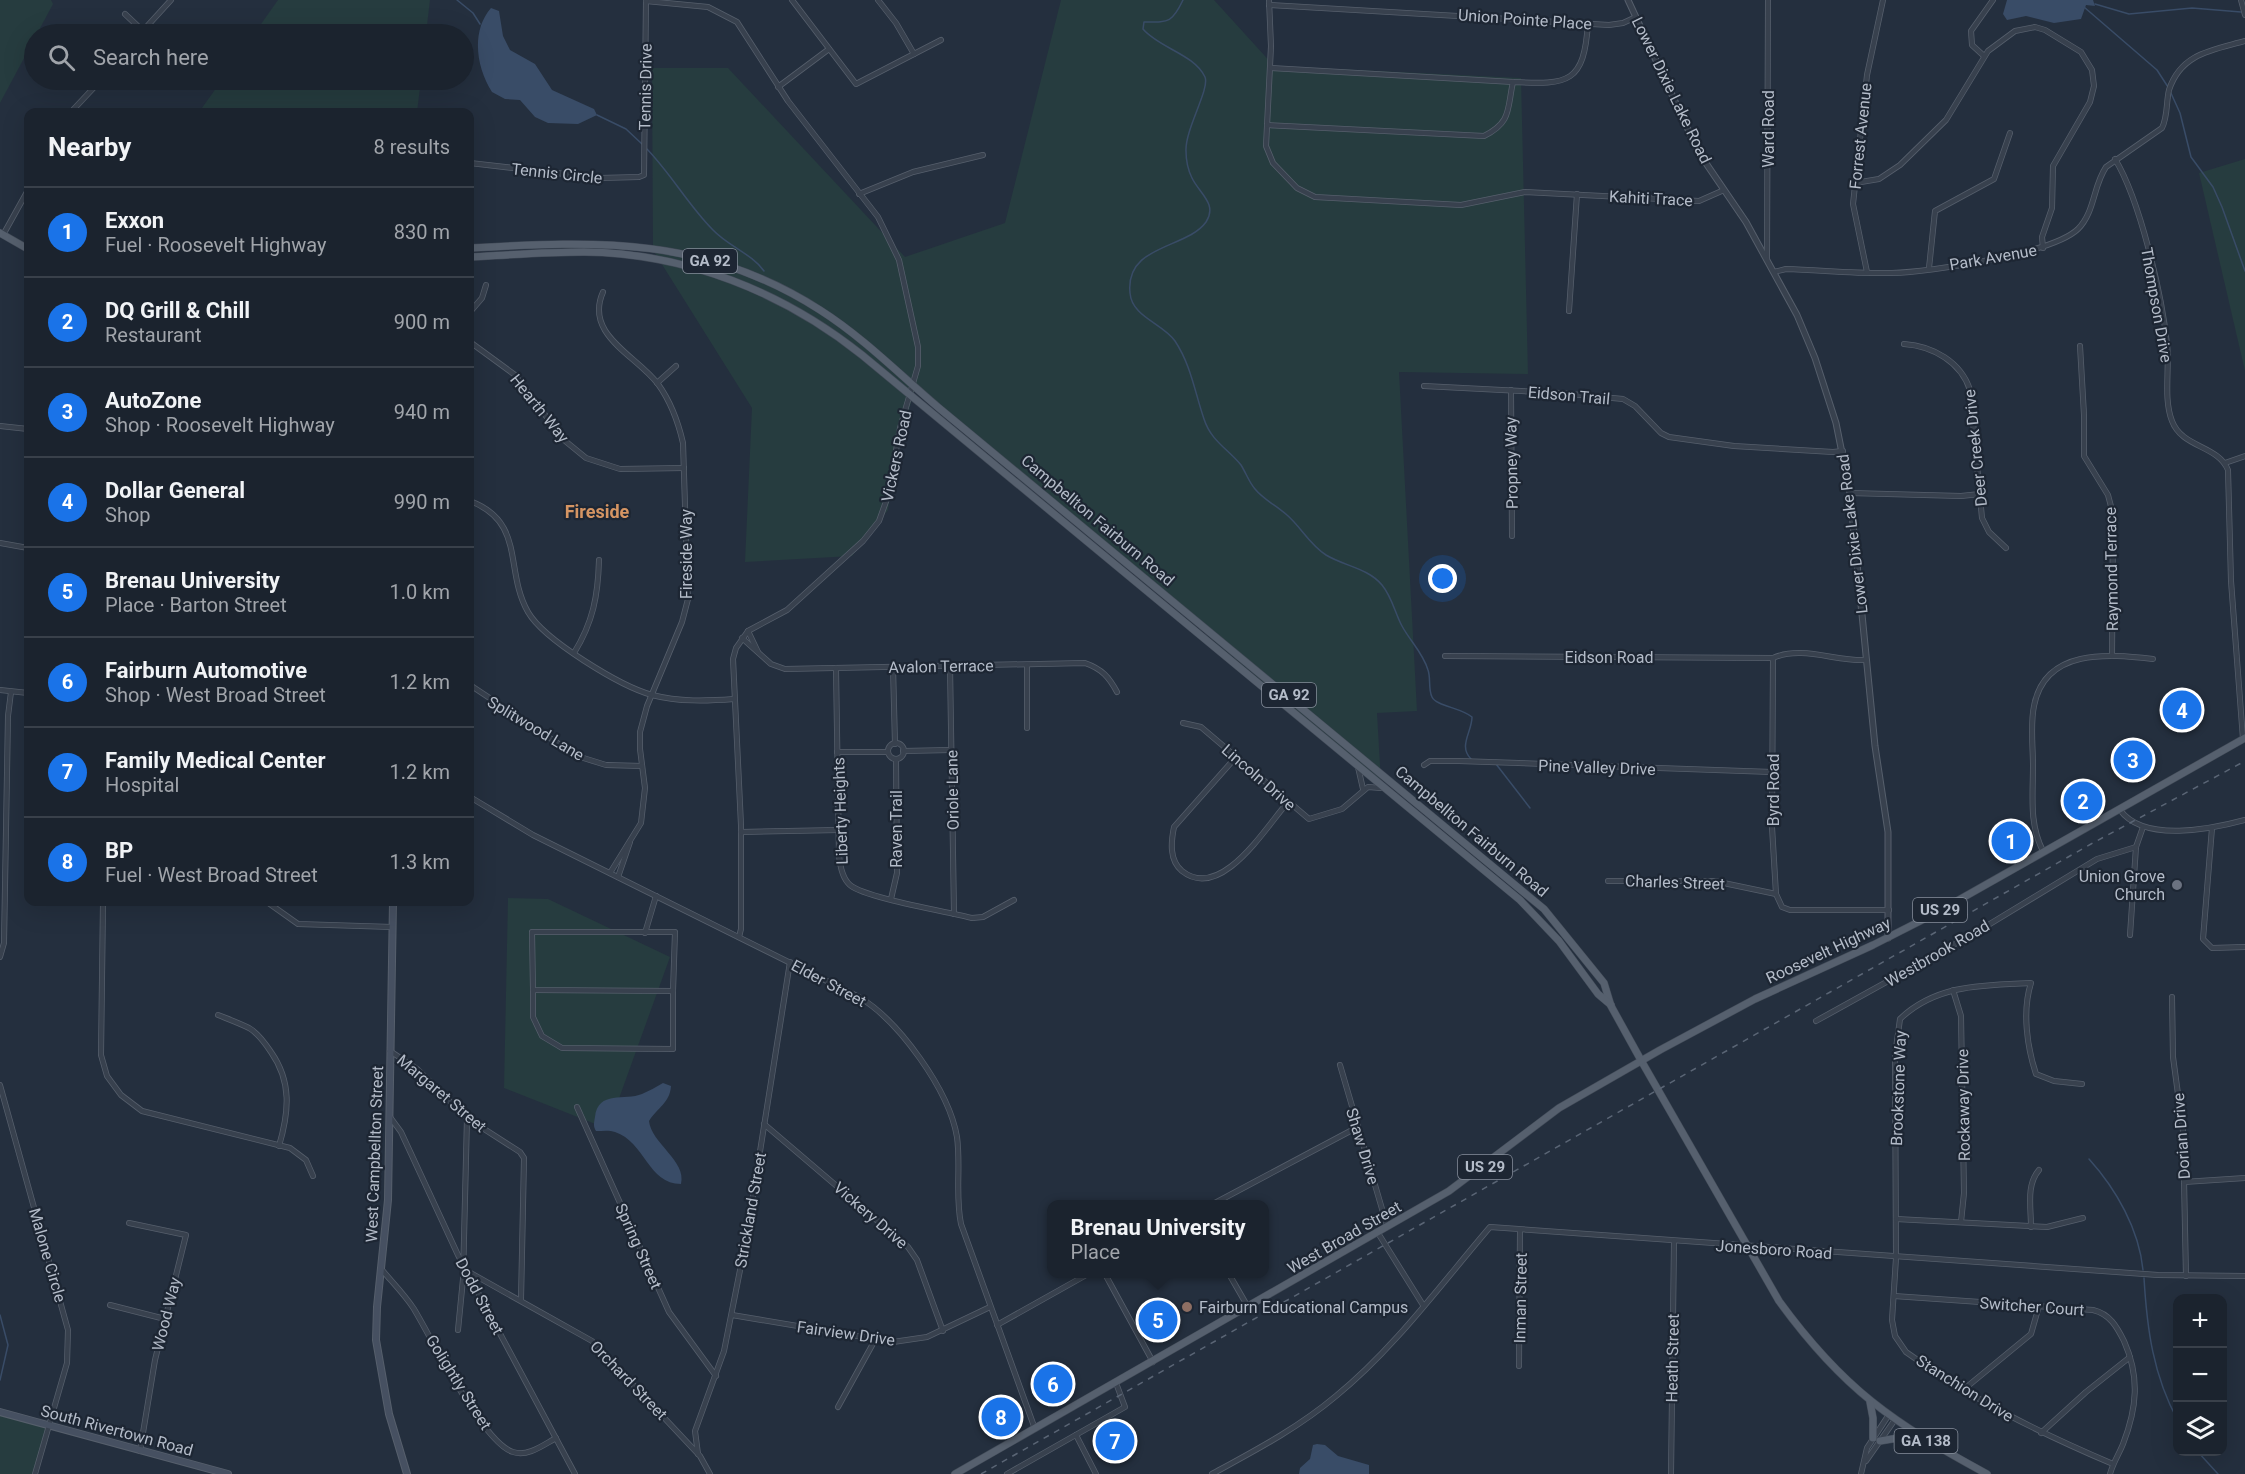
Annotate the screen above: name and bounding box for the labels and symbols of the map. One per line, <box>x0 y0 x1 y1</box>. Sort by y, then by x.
street label: Union Pointe Place <box>1457 5 1593 34</box>
street label: Lower Dixie Lake Road <box>1628 14 1715 167</box>
street label: Tennis Drive <box>635 43 656 131</box>
street label: Forrest Avenue <box>1845 82 1876 190</box>
street label: Ward Road <box>1759 90 1778 168</box>
street label: Tennis Circle <box>511 159 603 188</box>
street label: Kahiti Trace <box>1609 187 1693 210</box>
street label: Park Avenue <box>1948 240 2038 275</box>
street label: Thompson Drive <box>2137 246 2176 364</box>
road number: GA 92 <box>683 249 737 273</box>
street label: Hearth Way <box>506 370 573 447</box>
street label: Eidson Trail <box>1527 382 1611 409</box>
street label: Deer Creek Drive <box>1960 389 1991 507</box>
street label: Vickers Road <box>878 409 915 504</box>
street label: Propney Way <box>1501 416 1522 509</box>
street label: Campbellton Fairburn Road <box>1017 451 1178 590</box>
street label: Lower Dixie Lake Road <box>1833 453 1872 615</box>
district label: Fireside <box>565 501 630 522</box>
street label: Raymond Terrace <box>2101 507 2122 631</box>
street label: Fireside Way <box>677 508 696 599</box>
your location <box>1428 564 1457 593</box>
street label: Eidson Road <box>1565 648 1653 667</box>
street label: Avalon Terrace <box>888 656 994 677</box>
road number: GA 92 <box>1262 683 1316 707</box>
pin: 4 <box>2162 688 2202 732</box>
street label: Splitwood Lane <box>484 692 588 765</box>
pin: 3 <box>2114 738 2152 783</box>
street label: Lincoln Drive <box>1218 740 1299 815</box>
street label: Oriole Lane <box>942 750 963 830</box>
street label: Byrd Road <box>1764 754 1783 826</box>
street label: Pine Valley Drive <box>1538 756 1656 779</box>
street label: Liberty Heights <box>829 757 852 865</box>
street label: Campbellton Fairburn Road <box>1391 762 1552 901</box>
pin: 2 <box>2064 778 2102 824</box>
street label: Raven Trail <box>887 790 906 868</box>
pin: 1 <box>1992 818 2030 864</box>
place label: Union Grove Church <box>2079 867 2165 904</box>
street label: Charles Street <box>1625 871 1725 894</box>
marker: Union Grove Church <box>2170 878 2184 892</box>
road number: US 29 <box>1913 898 1967 922</box>
street label: Roosevelt Highway <box>1763 913 1894 988</box>
street label: Westbrook Road <box>1882 916 1993 991</box>
street label: Elder Street <box>788 956 869 1011</box>
street label: Brookstone Way <box>1887 1030 1910 1146</box>
street label: Rockaway Drive <box>1953 1049 1974 1161</box>
street label: Margaret Street <box>393 1050 490 1136</box>
street label: West Campbellton Street <box>362 1065 387 1243</box>
street label: Dorian Drive <box>2169 1092 2194 1180</box>
street label: Shaw Drive <box>1342 1106 1383 1187</box>
street label: Strickland Street <box>731 1151 770 1269</box>
road number: US 29 <box>1458 1155 1512 1179</box>
street label: Vickery Drive <box>830 1178 912 1253</box>
street label: West Broad Street <box>1284 1197 1405 1278</box>
street label: Spring Street <box>611 1200 666 1292</box>
street label: Malone Circle <box>25 1206 70 1305</box>
street label: Jonesboro Road <box>1715 1236 1833 1263</box>
street label: Inman Street <box>1510 1252 1531 1344</box>
street label: Dodd Street <box>451 1255 508 1338</box>
street label: Wood Way <box>148 1275 185 1353</box>
street label: Switcher Court <box>1979 1293 2085 1320</box>
pin: 5 <box>1138 1298 1178 1342</box>
place label: Fairburn Educational Campus <box>1199 1298 1408 1317</box>
marker: Fairburn Educational Campus <box>1180 1300 1194 1314</box>
street label: Heath Street <box>1662 1313 1683 1403</box>
street label: Fairview Drive <box>796 1317 896 1350</box>
street label: Golightly Street <box>422 1331 495 1433</box>
street label: Orchard Street <box>586 1337 671 1424</box>
street label: Stanchion Drive <box>1913 1351 2017 1426</box>
pin: 6 <box>1034 1362 1072 1406</box>
pin: 8 <box>982 1394 1020 1440</box>
street label: South Rivertown Road <box>39 1401 195 1460</box>
pin: 7 <box>1096 1418 1134 1464</box>
road number: GA 138 <box>1894 1429 1958 1453</box>

